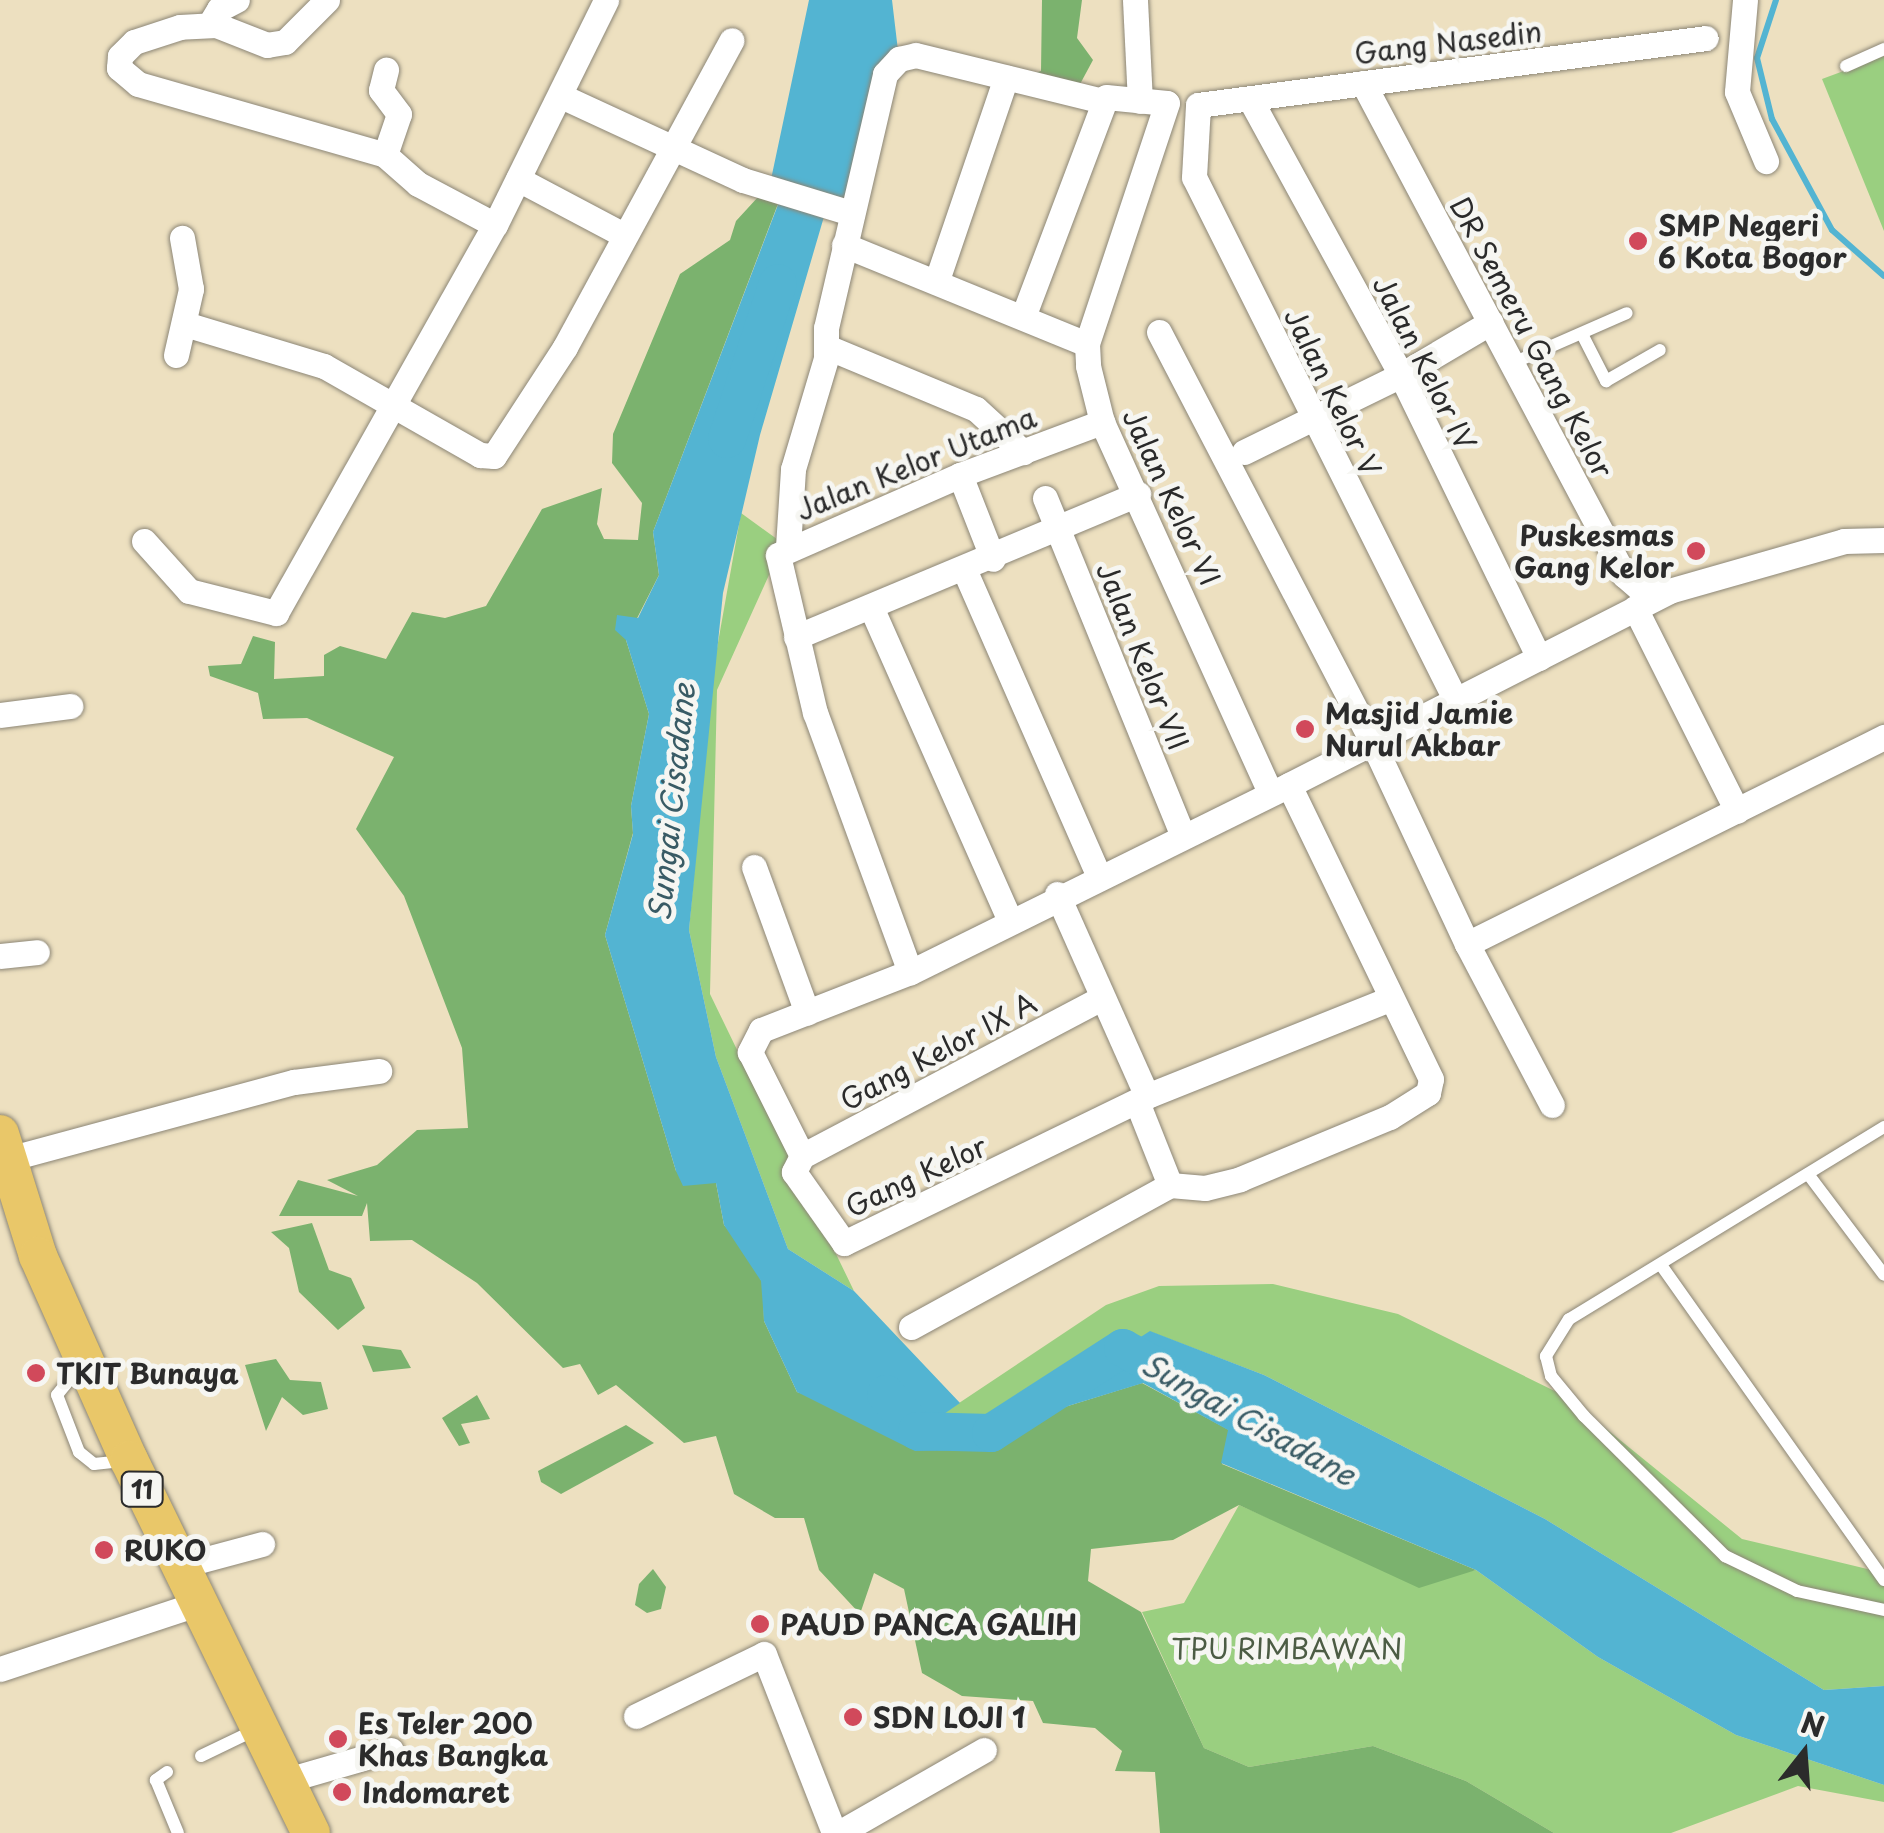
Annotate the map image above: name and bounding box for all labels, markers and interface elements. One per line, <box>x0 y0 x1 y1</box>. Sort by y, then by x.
street label: Gang Nasedin <box>1352 14 1544 70</box>
street label: DR Semeru Gang Kelor <box>1443 190 1621 484</box>
place label: SMP Negeri 6 Kota Bogor <box>1658 208 1850 274</box>
marker: SMP Negeri 6 Kota Bogor <box>1627 230 1649 252</box>
street label: Jalan Kelor IV <box>1366 270 1484 456</box>
street label: Jalan Kelor V <box>1278 302 1388 482</box>
street label: Jalan Kelor Utama <box>790 399 1042 527</box>
street label: Jalan Kelor VI <box>1116 403 1228 591</box>
place label: Puskesmas Gang Kelor <box>1514 518 1674 584</box>
marker: Puskesmas Gang Kelor <box>1683 538 1709 564</box>
street label: Jalan Kelor VII <box>1090 557 1196 755</box>
water label: Sungai Cisadane <box>640 680 702 924</box>
place label: Masjid Jamie Nurul Akbar <box>1325 696 1513 762</box>
marker: Masjid Jamie Nurul Akbar <box>1294 718 1316 740</box>
street label: Gang Kelor IX A <box>833 985 1043 1117</box>
street label: Gang Kelor <box>840 1129 992 1223</box>
water label: Sungai Cisadane <box>1135 1345 1363 1493</box>
place label: TKIT Bunaya <box>56 1356 242 1390</box>
marker: TKIT Bunaya <box>25 1362 47 1384</box>
road number: 11 <box>120 1469 164 1509</box>
place label: RUKO <box>124 1533 206 1567</box>
marker: RUKO <box>93 1539 115 1561</box>
place label: PAUD PANCA GALIH <box>780 1607 1073 1641</box>
marker: PAUD PANCA GALIH <box>749 1613 771 1635</box>
park label: TPU RIMBAWAN <box>1171 1631 1403 1665</box>
place label: SDN LOJI 1 <box>873 1700 1028 1734</box>
text: N <box>1796 1700 1830 1748</box>
north arrow <box>1754 1703 1854 1803</box>
place label: Es Teler 200 Khas Bangka <box>358 1706 550 1772</box>
marker: SDN LOJI 1 <box>842 1706 864 1728</box>
marker: Es Teler 200 Khas Bangka <box>327 1728 349 1750</box>
place label: Indomaret <box>362 1775 510 1809</box>
marker: Indomaret <box>331 1781 353 1803</box>

